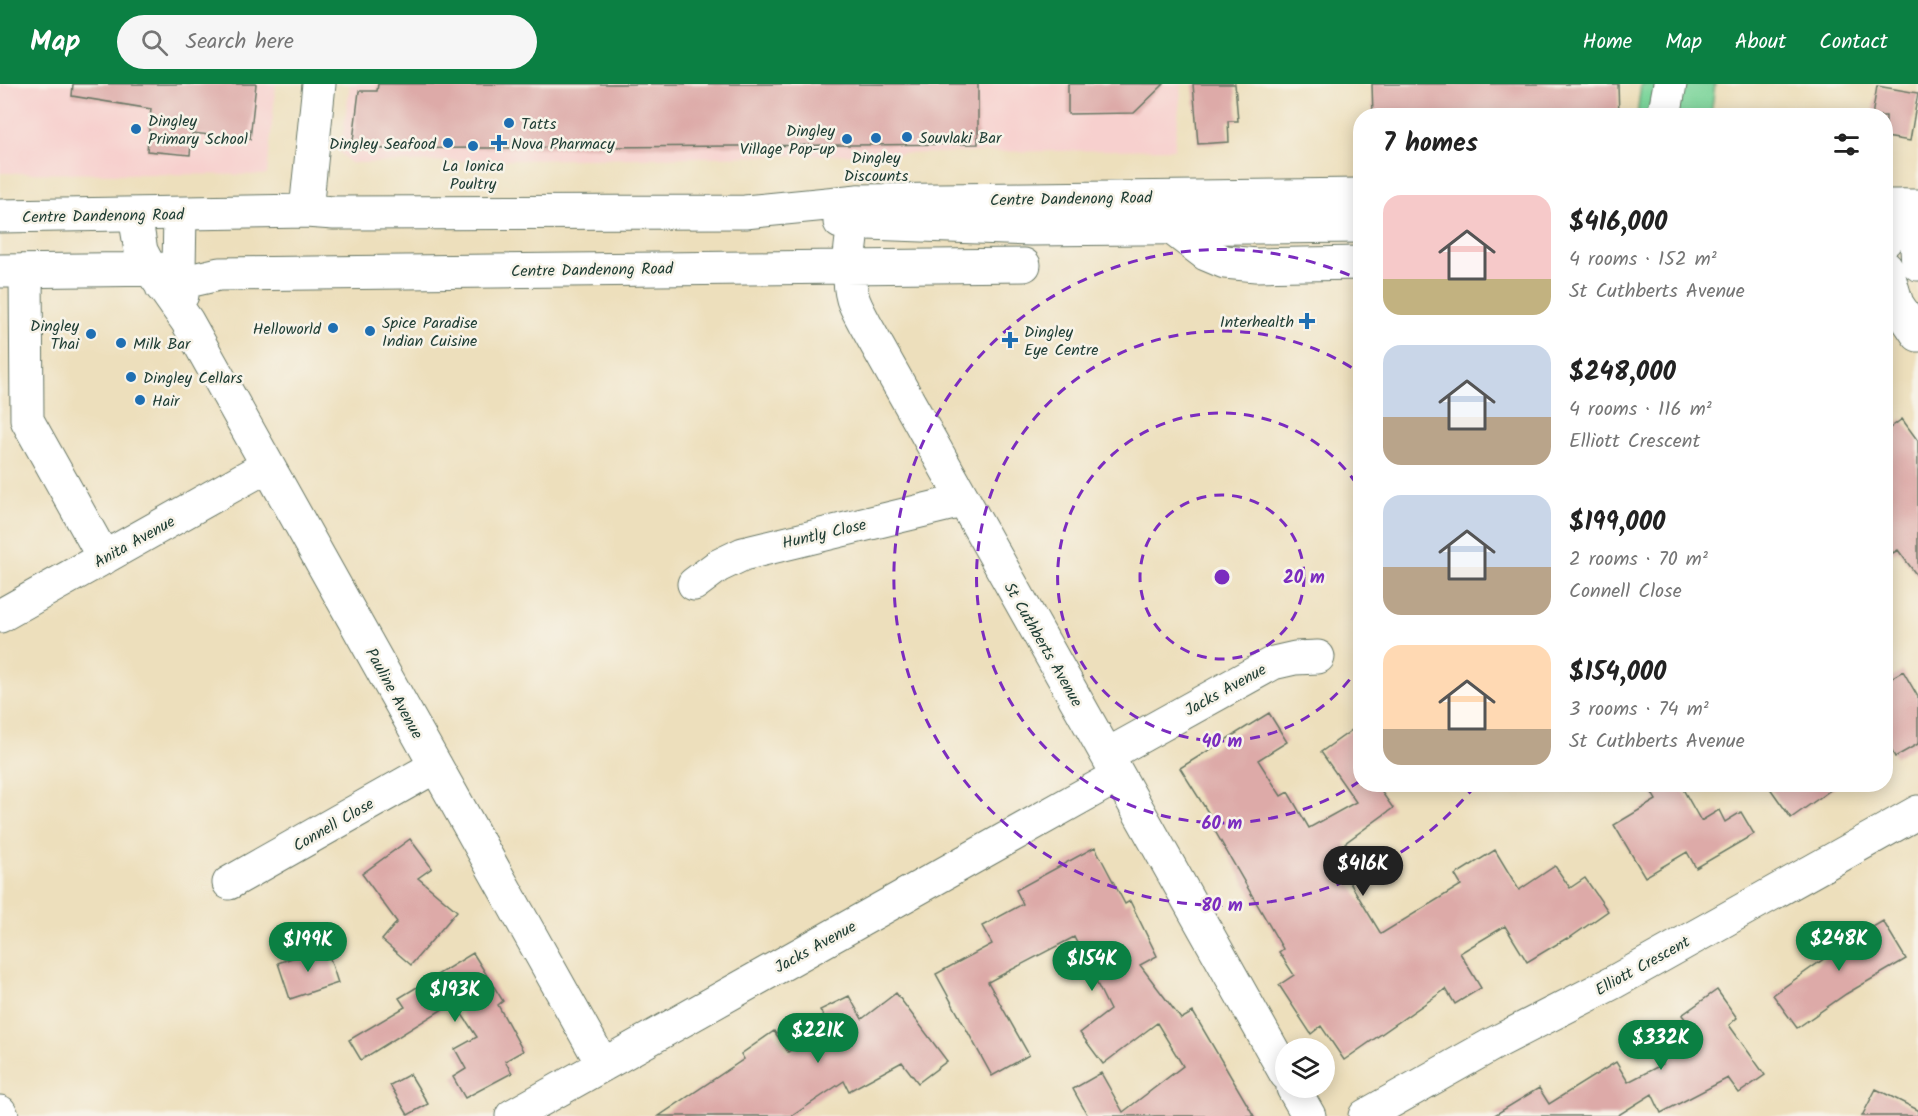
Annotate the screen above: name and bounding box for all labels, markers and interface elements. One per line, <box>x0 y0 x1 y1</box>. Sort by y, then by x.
search box <box>117 15 537 69</box>
text: Map <box>30 20 81 65</box>
text: Search here <box>186 25 294 60</box>
icon: search <box>138 26 171 59</box>
text: Home <box>1583 26 1632 59</box>
text: Map <box>1665 26 1702 59</box>
text: About <box>1735 26 1786 59</box>
text: Contact <box>1819 26 1888 59</box>
place label: Dingley Primary School <box>148 109 248 152</box>
place label: Tatts <box>521 112 556 137</box>
marker: Tatts <box>502 116 516 130</box>
place label: Dingley Village Pop-up <box>740 119 835 162</box>
marker: Dingley Primary School <box>129 122 143 136</box>
text: 7 homes <box>1383 123 1478 165</box>
place label: Souvlaki Bar <box>919 126 1003 151</box>
icon: filters <box>1830 128 1863 161</box>
marker: Souvlaki Bar <box>900 130 914 144</box>
marker: Dingley Discounts <box>869 131 883 145</box>
place label: Dingley Seafood <box>329 132 437 157</box>
place label: Nova Pharmacy <box>511 132 615 157</box>
marker: Dingley Village Pop-up <box>840 132 854 146</box>
marker: Dingley Seafood <box>441 136 455 150</box>
marker: Nova Pharmacy <box>492 136 506 150</box>
marker: La Ionica Poultry <box>466 139 480 153</box>
place label: Dingley Discounts <box>844 146 908 189</box>
place label: La Ionica Poultry <box>442 154 504 197</box>
street label: Centre Dandenong Road <box>990 186 1153 213</box>
text: $416,000 <box>1569 202 1667 244</box>
street label: Centre Dandenong Road <box>22 203 185 230</box>
icon: home <box>1431 219 1503 291</box>
text: 4 rooms · 152 m² <box>1569 244 1717 276</box>
street label: Centre Dandenong Road <box>511 257 674 284</box>
text: St Cuthberts Avenue <box>1569 276 1745 308</box>
place label: Interhealth <box>1220 310 1294 335</box>
place label: Spice Paradise Indian Cuisine <box>382 311 478 354</box>
marker: Interhealth <box>1298 312 1316 330</box>
place label: Dingley Thai <box>30 314 80 357</box>
place label: Helloworld <box>253 317 322 342</box>
place label: Dingley Eye Centre <box>1024 320 1098 363</box>
marker: Helloworld <box>326 321 340 335</box>
marker: Spice Paradise Indian Cuisine <box>363 324 377 338</box>
marker: Dingley Thai <box>84 327 98 341</box>
marker: Dingley Eye Centre <box>1001 331 1019 349</box>
place label: Milk Bar <box>133 332 192 357</box>
marker: Milk Bar <box>114 336 128 350</box>
text: $248,000 <box>1569 352 1676 394</box>
place label: Dingley Cellars <box>143 366 243 391</box>
icon: home <box>1431 369 1503 441</box>
marker: Dingley Cellars <box>124 370 138 384</box>
place label: Hair <box>152 389 181 414</box>
marker: Hair <box>133 393 147 407</box>
text: 4 rooms · 116 m² <box>1569 394 1712 426</box>
text: Elliott Crescent <box>1569 426 1700 458</box>
text: $199,000 <box>1569 502 1665 544</box>
street label: Anita Avenue <box>90 510 180 575</box>
street label: Huntly Close <box>780 513 869 556</box>
icon: home <box>1431 519 1503 591</box>
text: 2 rooms · 70 m² <box>1569 544 1708 576</box>
text: 20 m <box>1283 564 1325 593</box>
centre of rings <box>1212 567 1232 587</box>
text: Connell Close <box>1569 576 1682 608</box>
street label: St Cuthberts Avenue <box>997 578 1089 712</box>
street label: Pauline Avenue <box>358 644 429 744</box>
text: $154,000 <box>1569 652 1666 694</box>
street label: Jacks Avenue <box>1180 658 1271 723</box>
icon: home <box>1431 669 1503 741</box>
text: 3 rooms · 74 m² <box>1569 694 1709 726</box>
text: St Cuthberts Avenue <box>1569 726 1745 758</box>
text: 40 m <box>1202 728 1243 757</box>
street label: Connell Close <box>288 792 379 859</box>
text: 60 m <box>1202 810 1243 839</box>
pin: $416K <box>1321 846 1405 897</box>
text: $416K <box>1337 849 1389 881</box>
text: 80 m <box>1201 892 1243 921</box>
street label: Jacks Avenue <box>770 915 861 980</box>
pin: $248K <box>1797 921 1881 972</box>
pin: $199K <box>266 922 350 973</box>
text: $248K <box>1810 924 1868 956</box>
text: $199K <box>283 925 333 957</box>
street label: Elliott Crescent <box>1591 930 1695 1003</box>
pin: $154K <box>1050 941 1134 992</box>
text: $154K <box>1067 944 1117 976</box>
pin: $193K <box>413 972 497 1023</box>
text: $193K <box>430 975 480 1007</box>
pin: $221K <box>776 1013 860 1064</box>
text: $221K <box>791 1016 845 1048</box>
pin: $332K <box>1619 1020 1703 1071</box>
text: $332K <box>1632 1023 1690 1055</box>
map controls <box>1275 1038 1335 1098</box>
button: layers <box>1275 1038 1335 1098</box>

